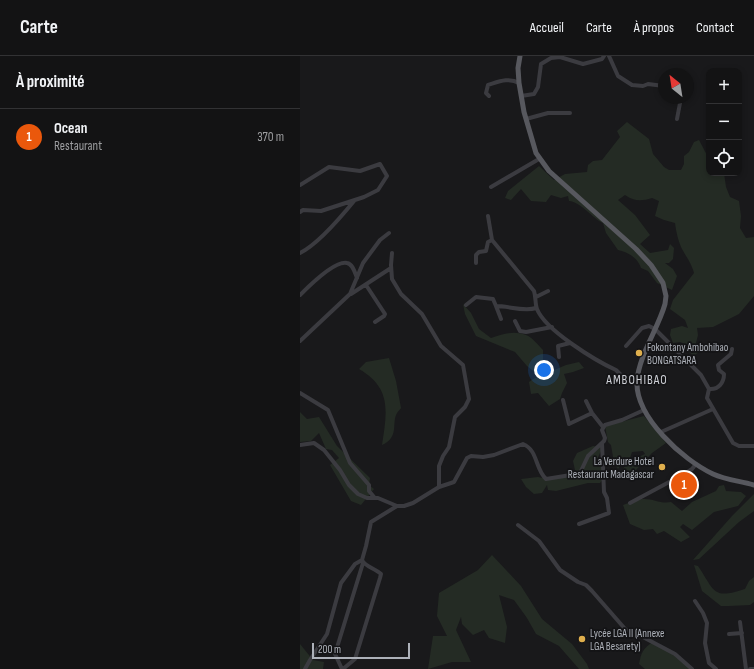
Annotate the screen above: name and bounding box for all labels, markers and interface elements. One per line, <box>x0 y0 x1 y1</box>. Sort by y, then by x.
text: Carte <box>20 16 58 39</box>
text: Accueil <box>530 19 564 36</box>
text: Carte <box>586 19 612 36</box>
text: À propos <box>634 19 674 36</box>
text: Contact <box>696 19 734 36</box>
north arrow <box>658 68 694 104</box>
map controls <box>706 68 742 176</box>
button: + <box>706 68 742 104</box>
text: À proximité <box>16 72 84 92</box>
button: − <box>706 104 742 140</box>
text: Ocean <box>54 119 87 138</box>
text: 1 <box>26 129 32 145</box>
text: 370 m <box>257 129 284 145</box>
text: Restaurant <box>54 138 102 154</box>
button: locate <box>706 140 742 176</box>
place label: Fokontany Ambohibao BONGATSARA <box>647 341 729 367</box>
marker: Fokontany Ambohibao BONGATSARA <box>634 348 644 358</box>
your location <box>534 360 554 380</box>
district label: AMBOHIBAO <box>605 372 668 388</box>
place label: La Verdure Hotel Restaurant Madagascar <box>568 455 654 481</box>
marker: La Verdure Hotel Restaurant Madagascar <box>657 462 667 472</box>
pin: 1 <box>671 470 697 500</box>
place label: Lycée LGA II (Annexe LGA Besarety) <box>590 627 664 653</box>
marker: Lycée LGA II (Annexe LGA Besarety) <box>577 634 587 644</box>
scale bar <box>312 641 410 660</box>
text: 200 m <box>318 643 341 656</box>

